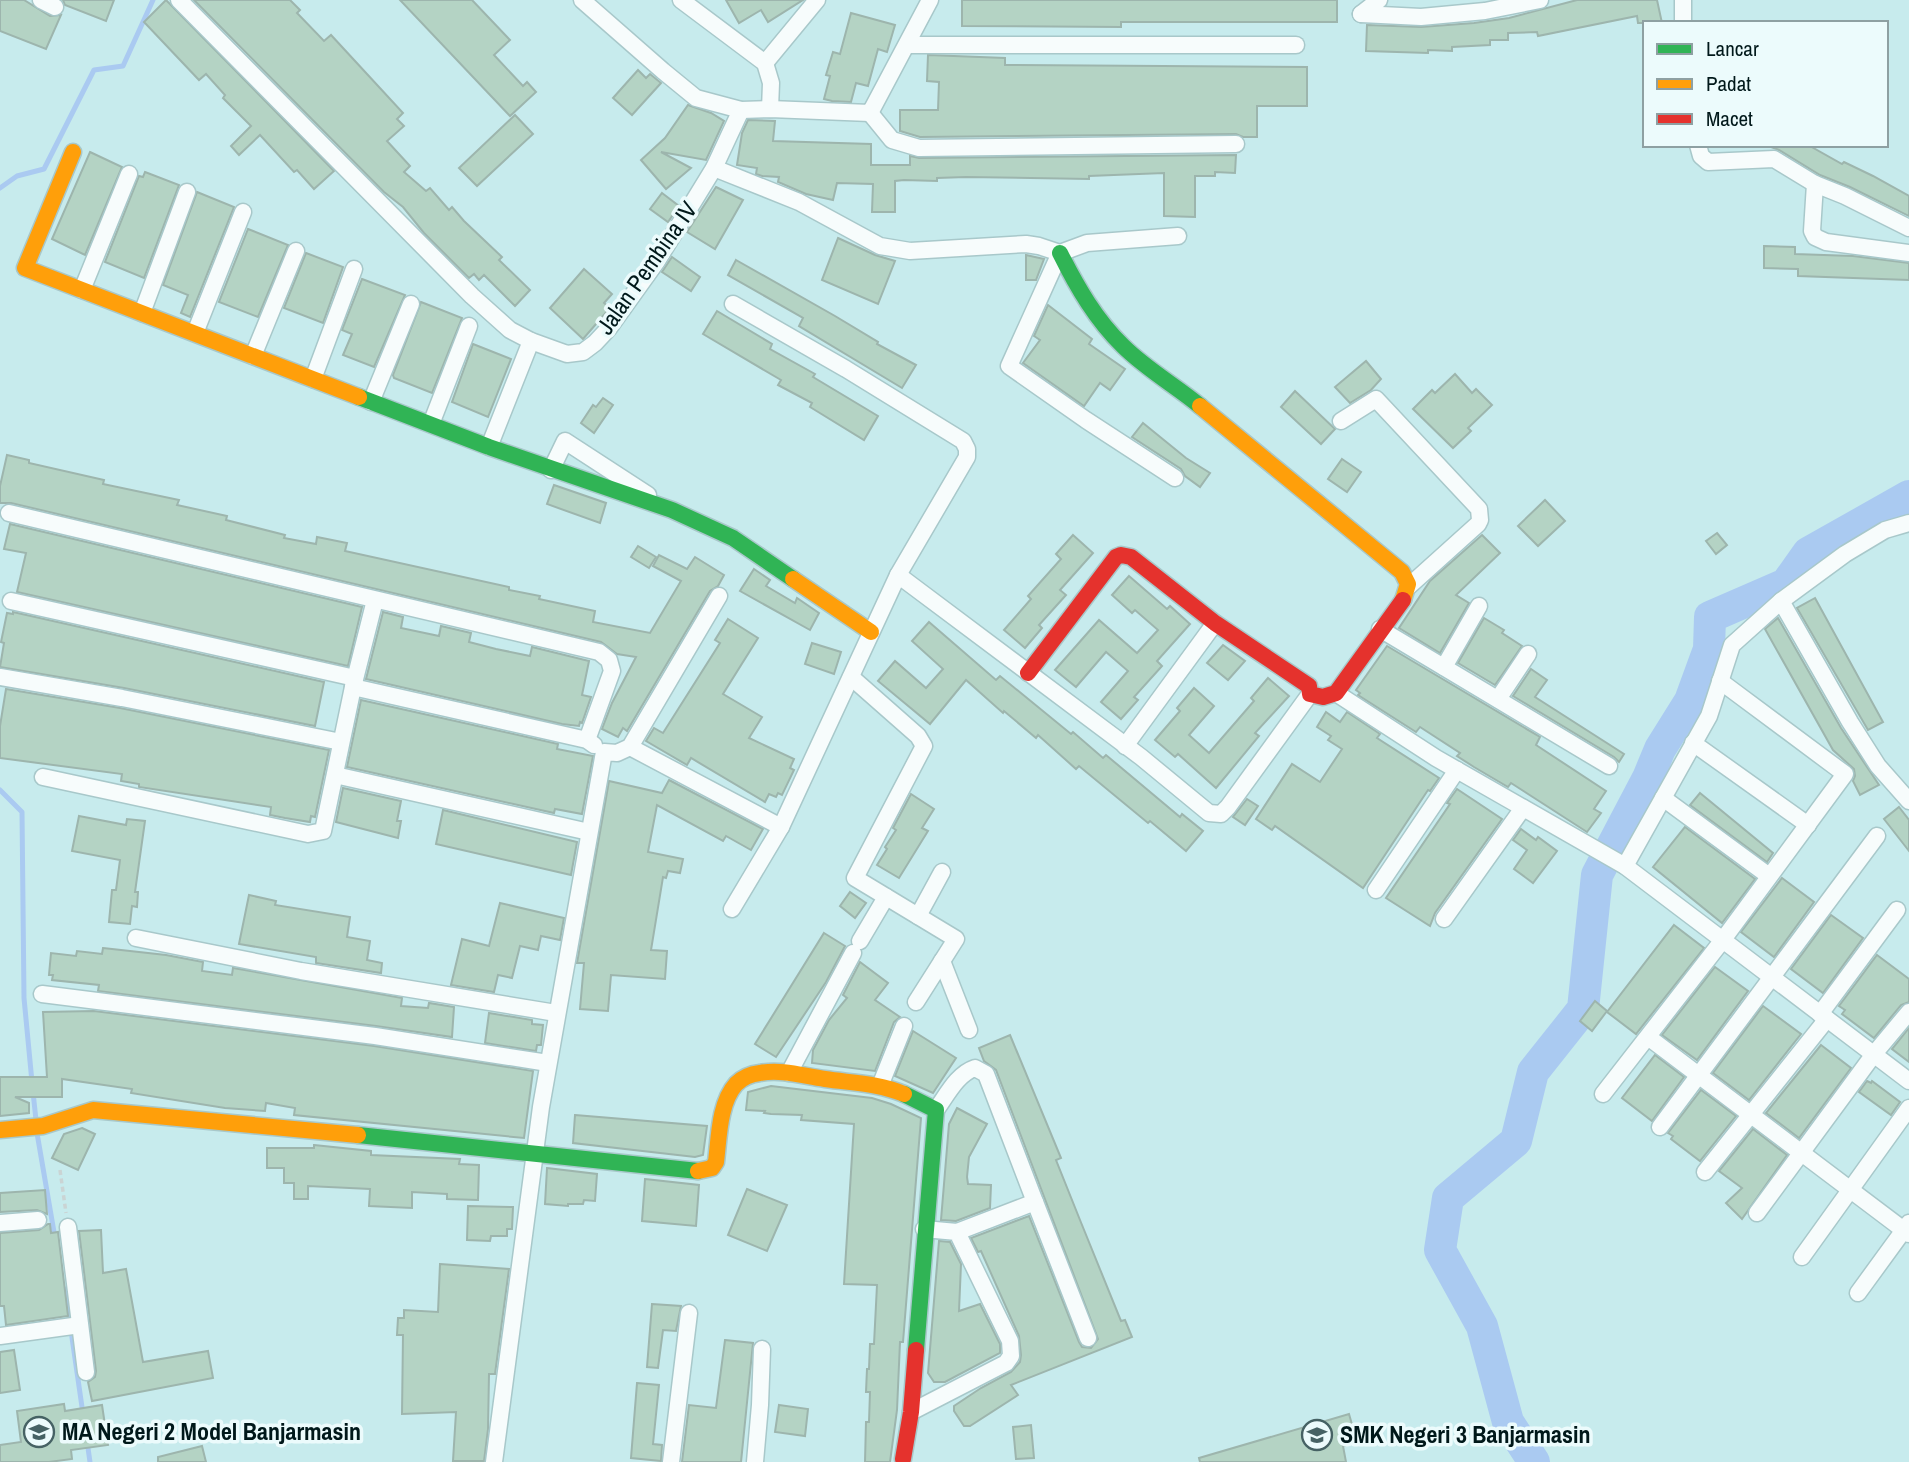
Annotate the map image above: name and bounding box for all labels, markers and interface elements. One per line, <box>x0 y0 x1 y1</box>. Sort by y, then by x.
legend <box>1643 21 1888 147</box>
text: Lancar <box>1706 34 1759 63</box>
text: Padat <box>1706 69 1751 98</box>
text: Macet <box>1706 104 1753 133</box>
street label: Jalan Pembina IV <box>589 195 704 340</box>
school or university icon: MA Negeri 2 Model Banjarmasin <box>22 1415 56 1449</box>
place label: MA Negeri 2 Model Banjarmasin <box>62 1415 361 1447</box>
school or university icon: SMK Negeri 3 Banjarmasin <box>1300 1418 1334 1452</box>
place label: SMK Negeri 3 Banjarmasin <box>1340 1418 1590 1450</box>

